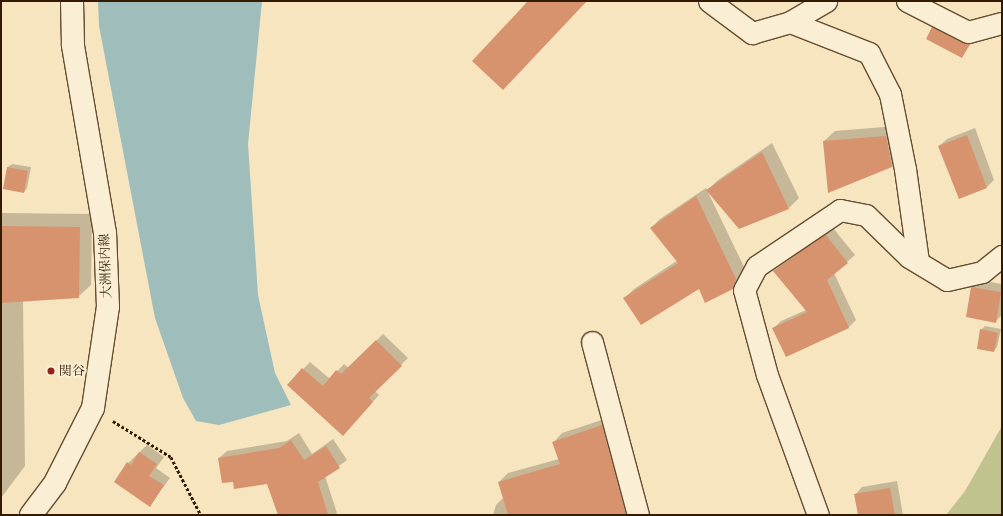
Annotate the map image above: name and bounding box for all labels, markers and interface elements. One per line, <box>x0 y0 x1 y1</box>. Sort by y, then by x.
street label: 大洲保内線 <box>97 233 115 299</box>
place label: 関谷 <box>59 363 85 379</box>
marker: 関谷 <box>46 366 56 376</box>

